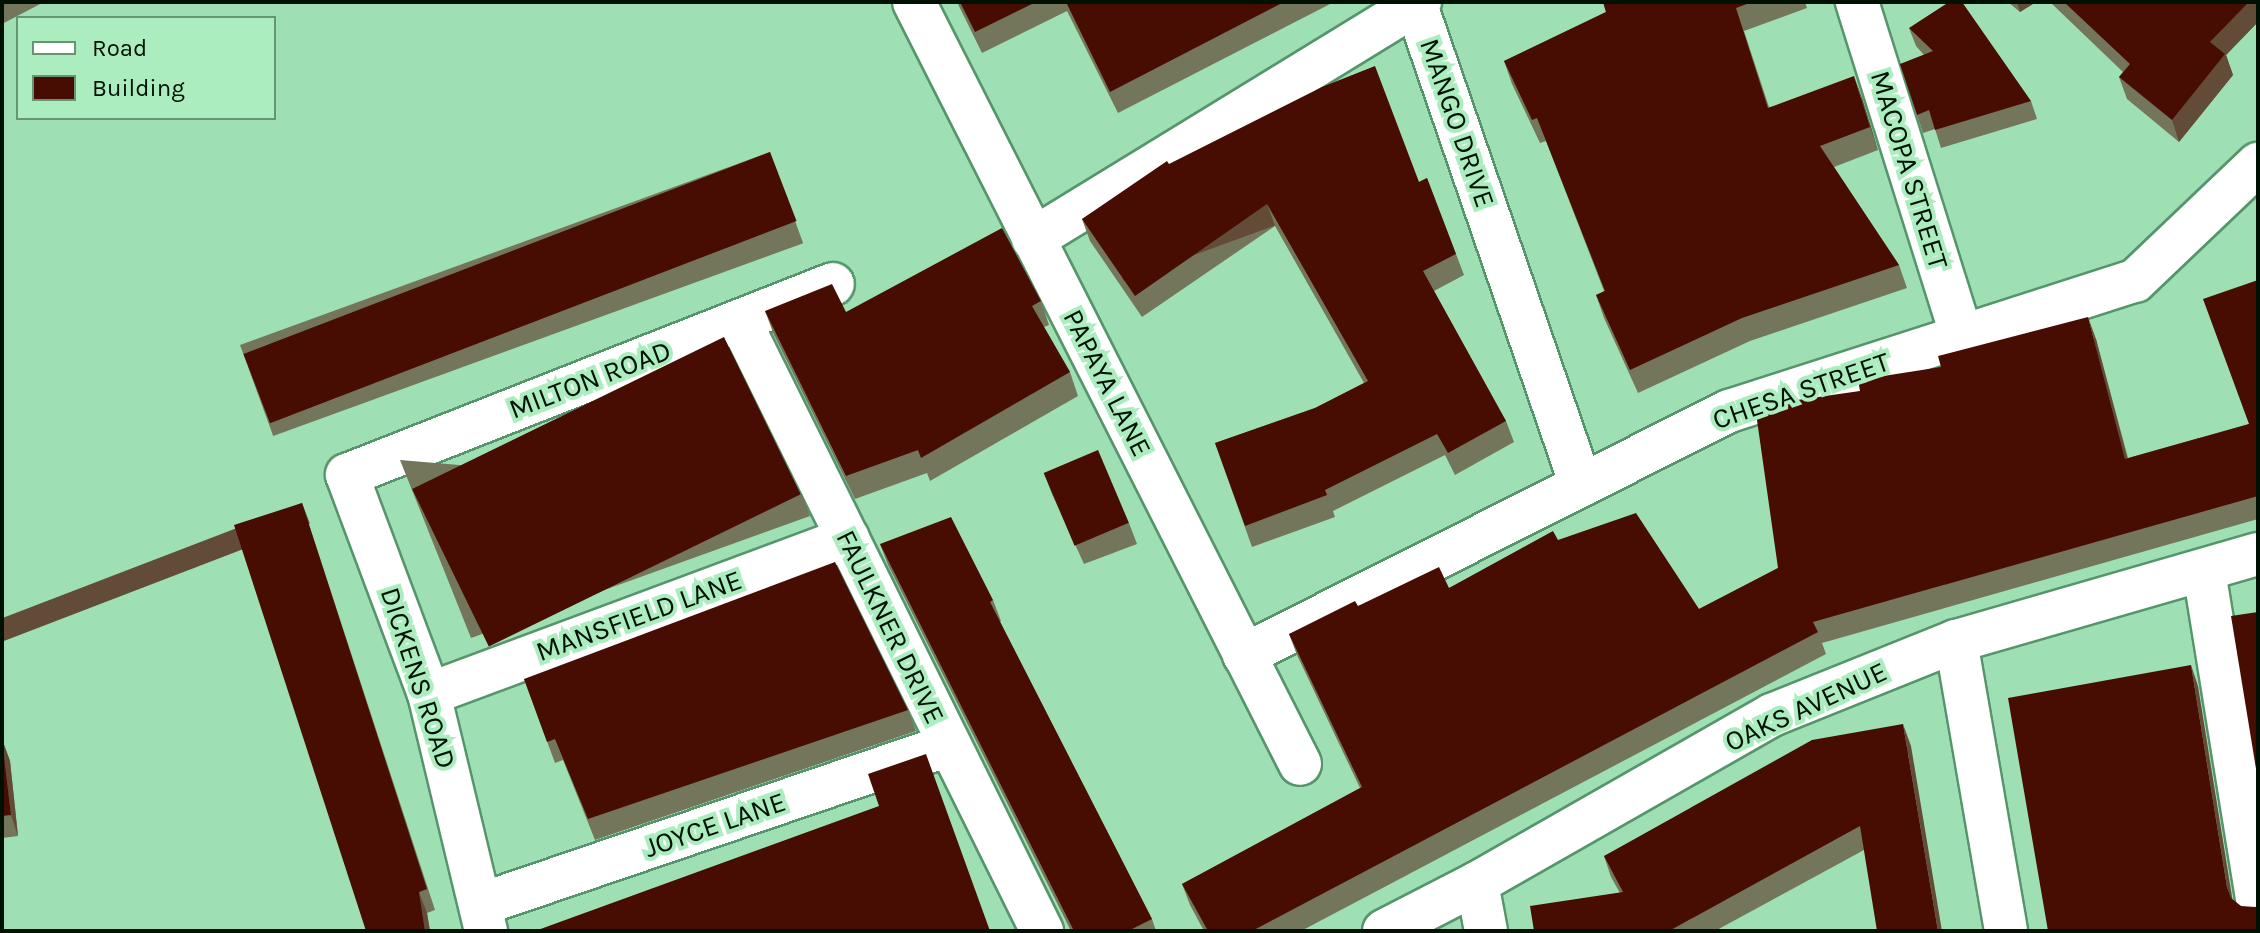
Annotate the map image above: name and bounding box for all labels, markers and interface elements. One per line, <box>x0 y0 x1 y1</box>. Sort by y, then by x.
legend <box>16 16 276 120</box>
text: Road <box>92 34 147 62</box>
street label: MANGO DRIVE <box>1412 34 1502 212</box>
street label: MACOPA STREET <box>1863 67 1955 273</box>
text: Building <box>92 74 185 102</box>
street label: PAPAYA LANE <box>1056 304 1158 462</box>
street label: MILTON ROAD <box>504 334 676 426</box>
street label: CHESA STREET <box>1708 345 1894 437</box>
street label: FAULKNER DRIVE <box>829 525 951 729</box>
street label: MANSFIELD LANE <box>532 563 746 669</box>
street label: DICKENS ROAD <box>373 583 463 773</box>
street label: OAKS AVENUE <box>1720 655 1892 759</box>
street label: JOYCE LANE <box>640 785 790 865</box>

